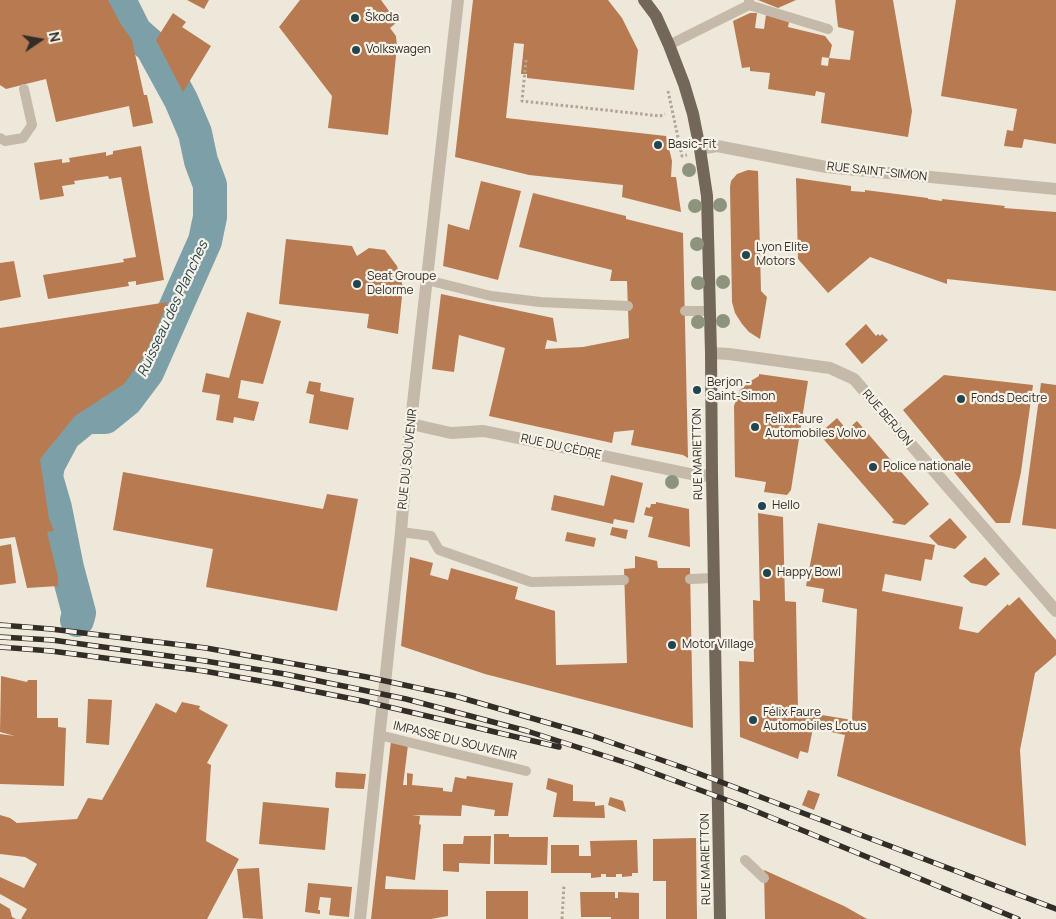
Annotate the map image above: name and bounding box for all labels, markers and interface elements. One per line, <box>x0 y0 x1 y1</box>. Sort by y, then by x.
place label: Škoda <box>365 11 399 25</box>
marker: Škoda <box>349 12 361 24</box>
north arrow <box>15 15 65 65</box>
text: N <box>45 30 65 44</box>
place label: Volkswagen <box>366 43 431 57</box>
marker: Volkswagen <box>350 44 362 56</box>
place label: Basic-Fit <box>668 138 716 152</box>
marker: Basic-Fit <box>652 139 664 151</box>
street label: RUE SAINT-SIMON <box>826 160 928 184</box>
water label: Ruisseau des Planches <box>134 238 212 380</box>
place label: Lyon Elite Motors <box>756 241 808 269</box>
marker: Lyon Elite Motors <box>740 249 752 261</box>
place label: Seat Groupe Delorme <box>367 270 436 298</box>
marker: Seat Groupe Delorme <box>351 278 363 290</box>
place label: Berjon - Saint-Simon <box>707 376 775 404</box>
marker: Berjon - Saint-Simon <box>691 384 703 396</box>
street label: RUE BERJON <box>859 387 915 449</box>
place label: Fonds Decitre <box>971 392 1047 406</box>
marker: Fonds Decitre <box>955 393 967 405</box>
street label: RUE DU SOUVENIR <box>396 408 420 510</box>
street label: RUE MARIETTON <box>690 408 706 500</box>
place label: Felix Faure Automobiles Volvo <box>765 413 866 441</box>
marker: Felix Faure Automobiles Volvo <box>749 421 761 433</box>
street label: RUE DU CÈDRE <box>519 431 603 463</box>
place label: Police nationale <box>883 460 971 474</box>
marker: Police nationale <box>867 461 879 473</box>
place label: Hello <box>772 499 800 513</box>
marker: Hello <box>756 500 768 512</box>
place label: Happy Bowl <box>777 566 841 580</box>
marker: Happy Bowl <box>761 567 773 579</box>
place label: Motor Village <box>682 638 754 652</box>
marker: Motor Village <box>666 639 678 651</box>
place label: Félix Faure Automobiles Lotus <box>763 706 867 734</box>
marker: Félix Faure Automobiles Lotus <box>747 714 759 726</box>
street label: IMPASSE DU SOUVENIR <box>392 719 518 763</box>
street label: RUE MARIETTON <box>698 813 714 905</box>

